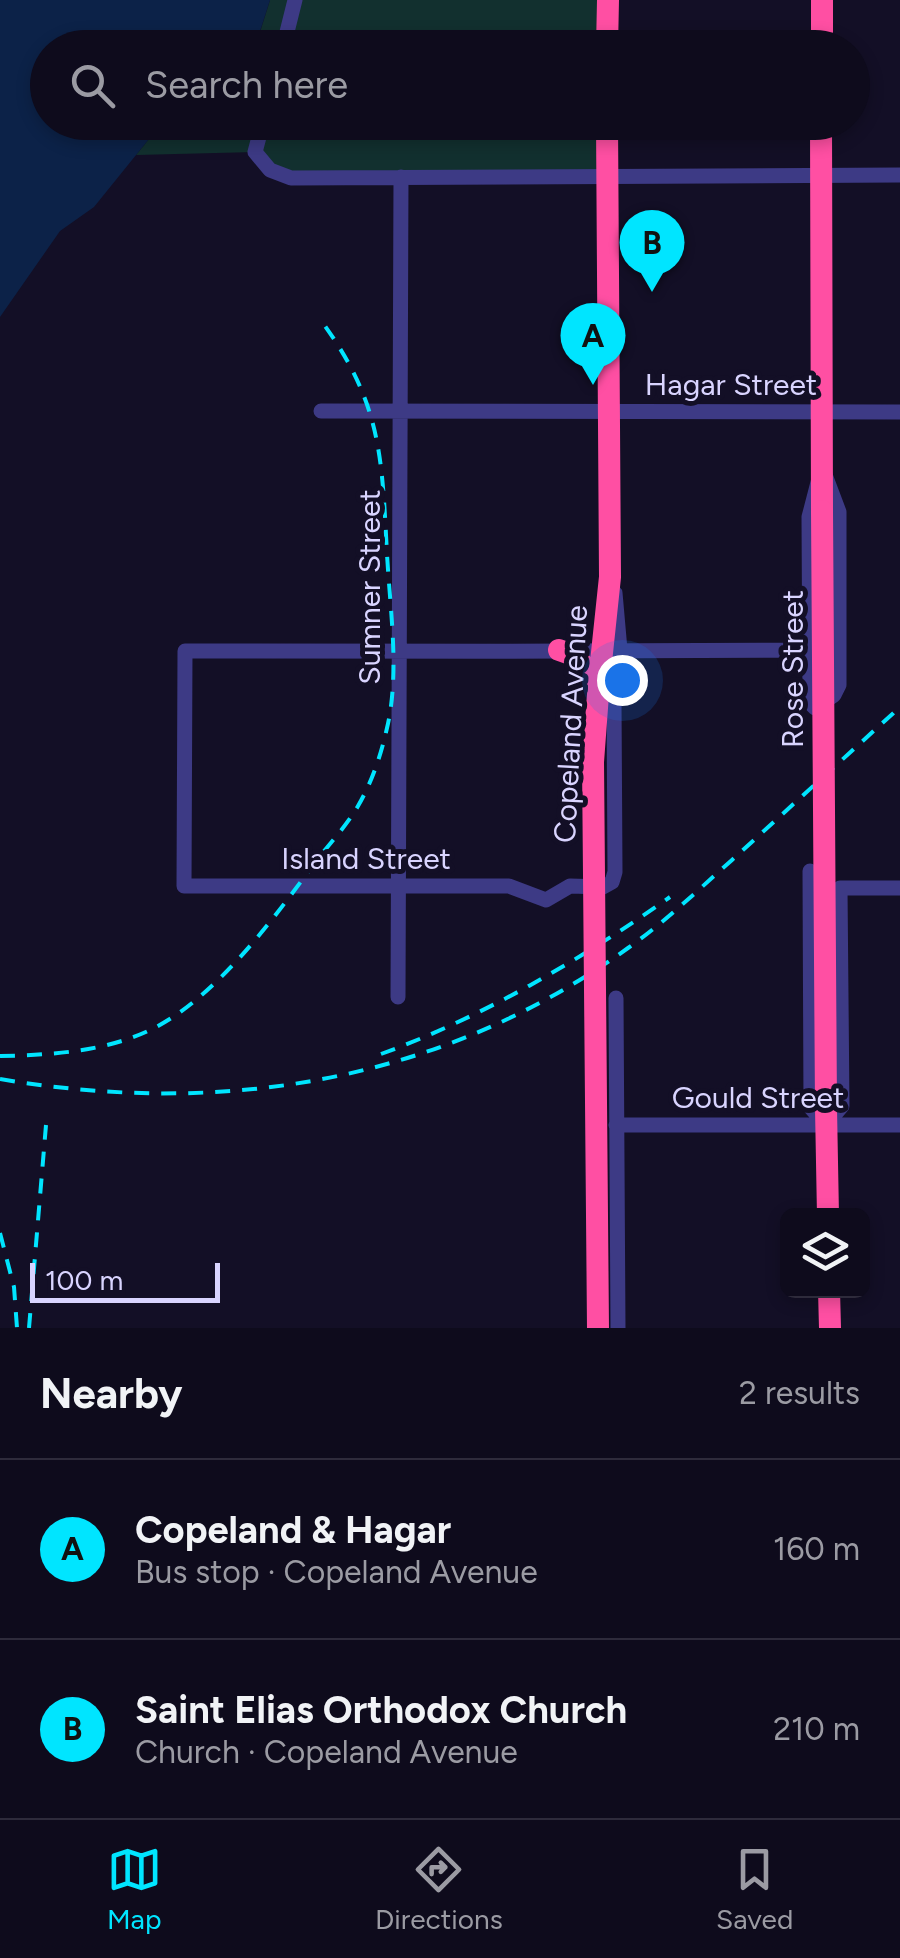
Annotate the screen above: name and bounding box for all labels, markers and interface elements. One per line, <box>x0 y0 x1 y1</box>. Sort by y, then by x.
search box <box>30 30 870 140</box>
icon: search <box>65 58 120 113</box>
text: Search here <box>145 62 348 108</box>
pin: B <box>620 210 684 292</box>
pin: A <box>560 302 626 385</box>
street label: Hagar Street <box>645 366 817 403</box>
street label: Sumner Street <box>351 489 388 685</box>
street label: Rose Street <box>774 590 811 748</box>
street label: Copeland Avenue <box>546 604 595 844</box>
your location <box>597 655 648 706</box>
street label: Island Street <box>281 840 451 877</box>
street label: Gould Street <box>672 1079 844 1116</box>
map controls <box>780 1208 870 1298</box>
button: layers <box>780 1208 870 1298</box>
scale bar <box>30 1258 220 1302</box>
text: 100 m <box>45 1263 123 1297</box>
text: Nearby <box>40 1368 182 1419</box>
text: 2 results <box>739 1374 860 1412</box>
text: Copeland & Hagar <box>135 1507 451 1553</box>
text: A <box>61 1530 84 1568</box>
text: 160 m <box>773 1530 860 1568</box>
text: Bus stop · Copeland Avenue <box>135 1553 538 1591</box>
text: Saint Elias Orthodox Church <box>135 1687 627 1733</box>
text: B <box>63 1710 82 1748</box>
text: 210 m <box>773 1710 860 1748</box>
text: Church · Copeland Avenue <box>135 1733 518 1771</box>
tab: Map <box>107 1842 162 1936</box>
tab: Directions <box>375 1842 503 1936</box>
tab: Saved <box>716 1842 793 1936</box>

